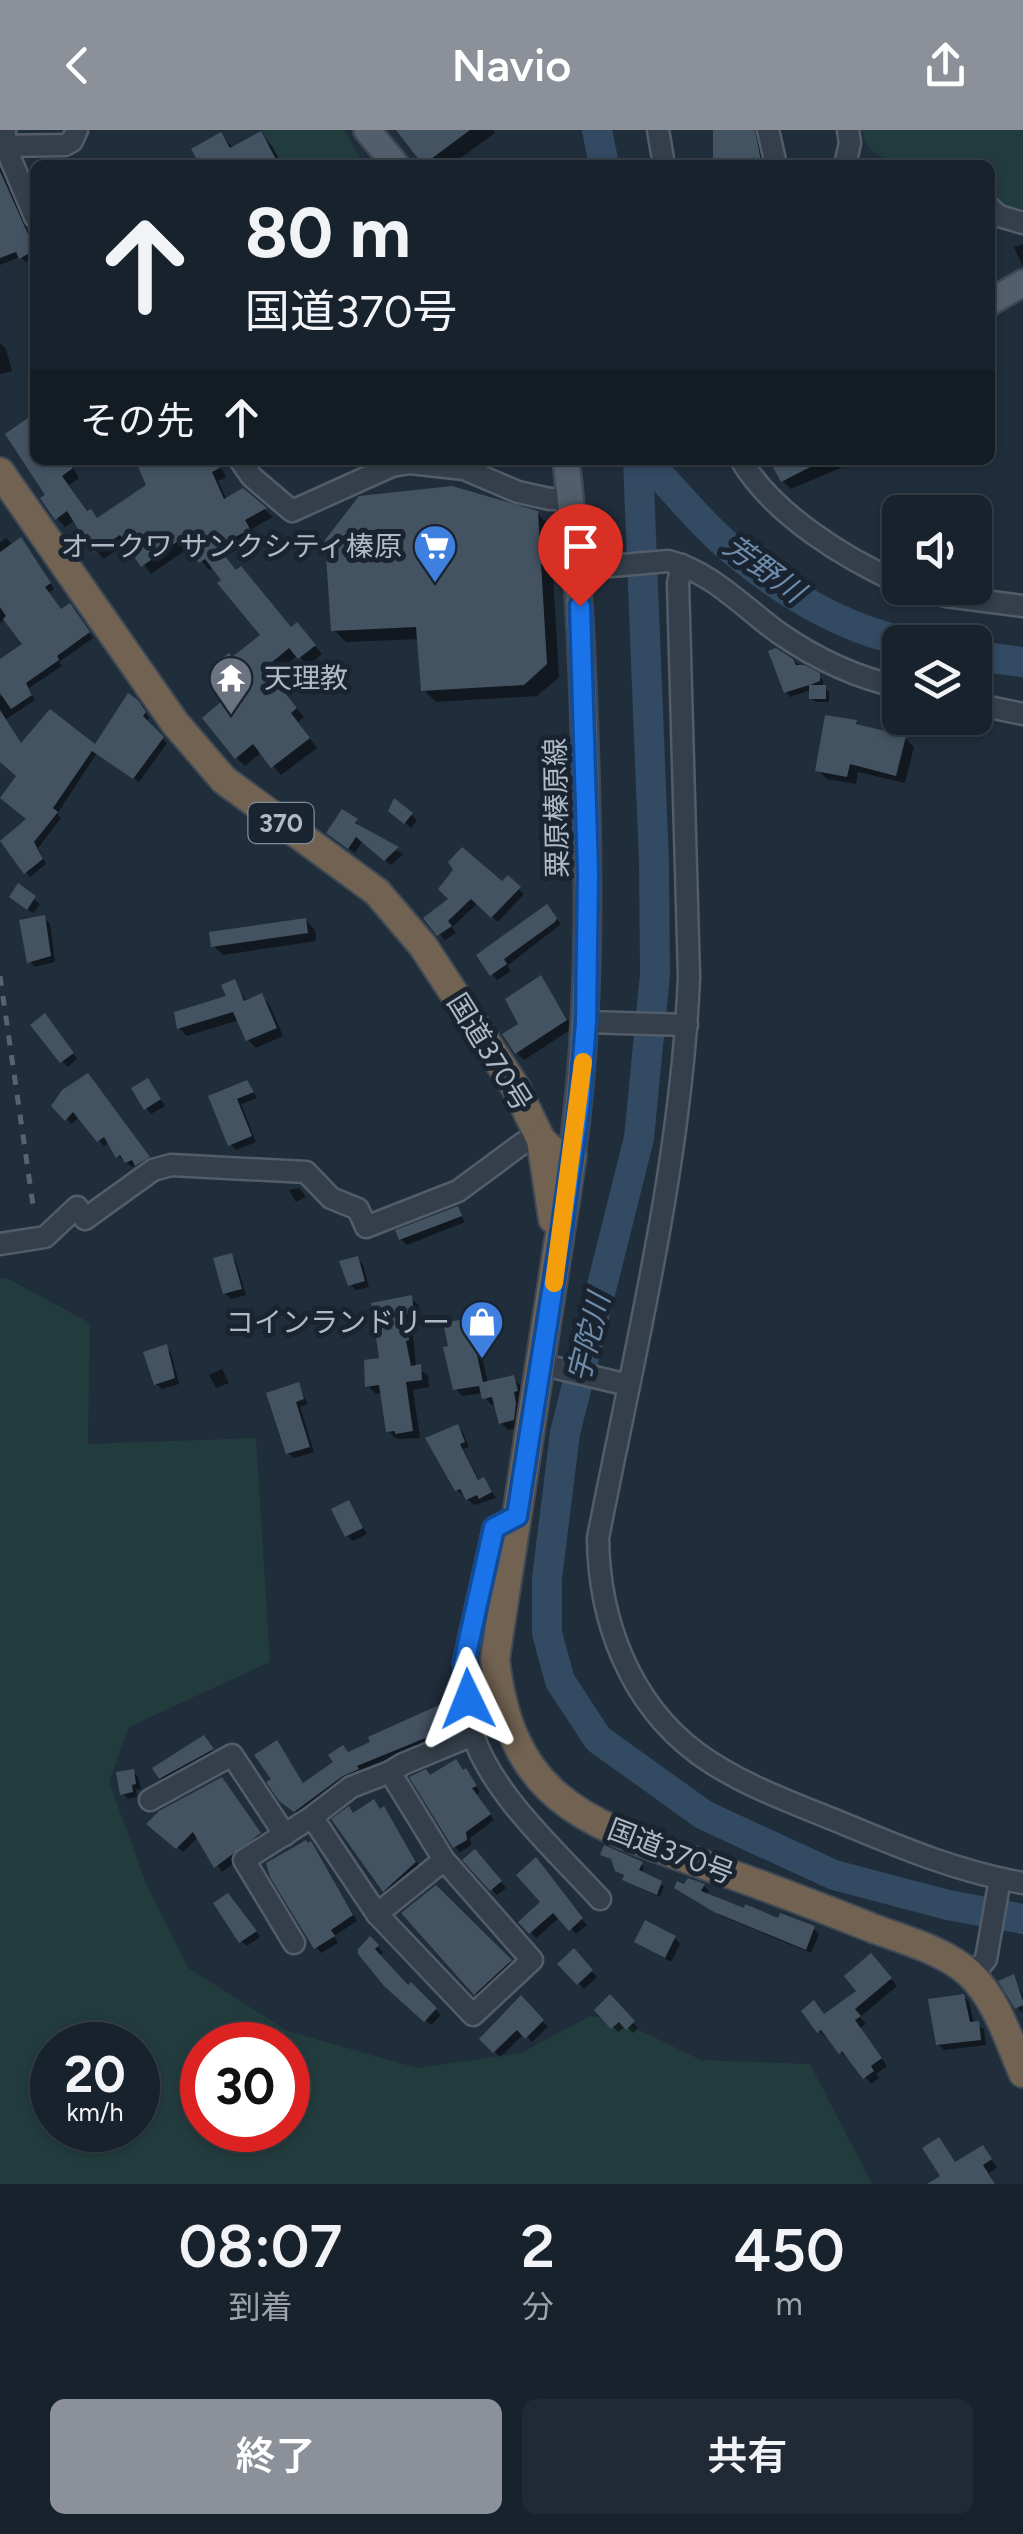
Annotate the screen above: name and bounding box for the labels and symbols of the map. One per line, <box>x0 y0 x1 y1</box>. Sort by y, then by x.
pin <box>538 504 623 607</box>
supermarket icon: オークワ サンクシティ榛原 <box>412 523 458 584</box>
water label: 芳野川 <box>717 527 814 612</box>
place label: オークワ サンクシティ榛原 <box>61 529 402 563</box>
temple icon: 天理教 <box>208 655 254 716</box>
place label: 天理教 <box>264 661 348 695</box>
street label: 粟原榛原線 <box>538 738 574 878</box>
road number: 370 <box>248 803 314 843</box>
street label: 国道370号 <box>441 987 539 1117</box>
water label: 宇陀川 <box>560 1287 618 1386</box>
shop icon: コインランドリー <box>459 1299 505 1360</box>
place label: コインランドリー <box>226 1305 450 1339</box>
position arrow <box>416 1647 520 1751</box>
street label: 国道370号 <box>603 1811 739 1891</box>
speed limit sign: 30 <box>180 2022 310 2152</box>

